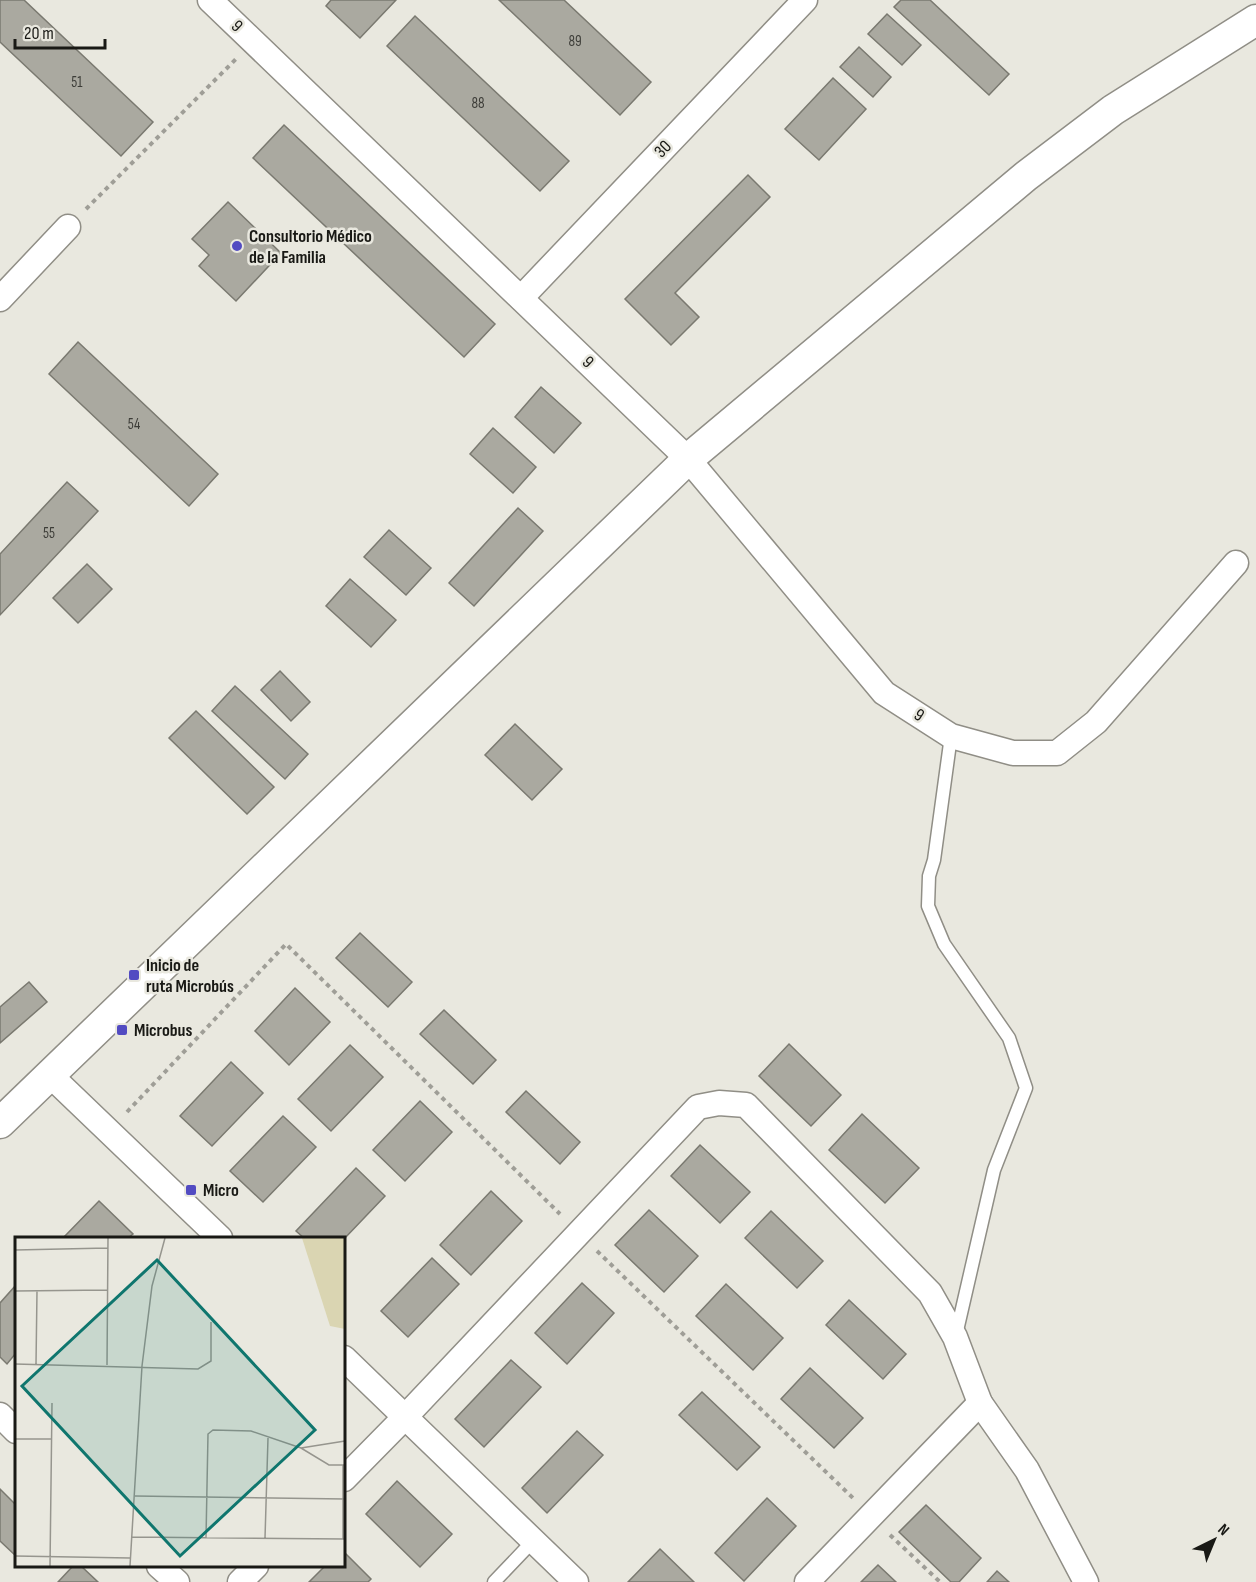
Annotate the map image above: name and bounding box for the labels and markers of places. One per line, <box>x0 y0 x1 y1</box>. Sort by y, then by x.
place label: Consultorio Médico de la Familia <box>249 226 372 268</box>
marker: Consultorio Médico de la Familia <box>230 239 244 253</box>
place label: Inicio de ruta Microbús <box>146 955 234 997</box>
marker: Inicio de ruta Microbús <box>127 968 141 982</box>
place label: Microbus <box>134 1020 192 1041</box>
marker: Microbus <box>115 1023 129 1037</box>
place label: Micro <box>203 1180 239 1201</box>
marker: Micro <box>184 1183 198 1197</box>

